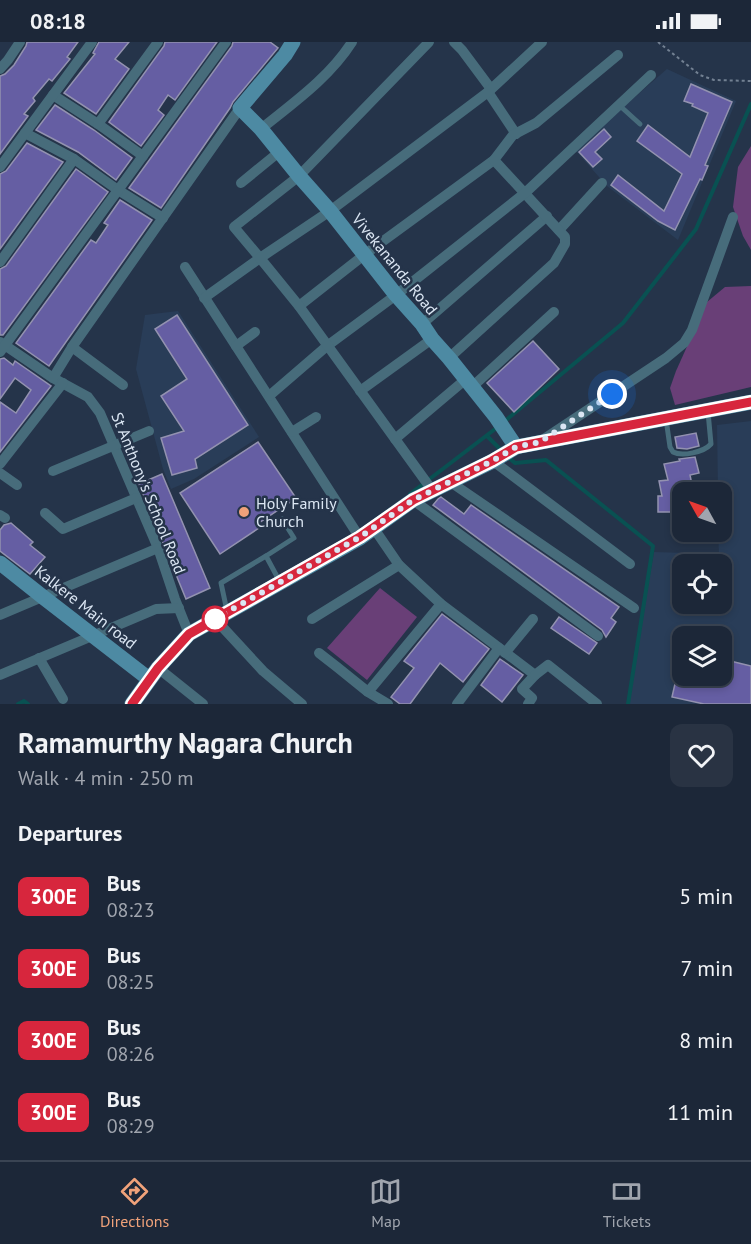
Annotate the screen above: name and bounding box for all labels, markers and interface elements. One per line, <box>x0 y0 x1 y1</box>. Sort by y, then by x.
text: 08:18 <box>30 7 86 35</box>
street label: Vivekananda Road <box>347 208 442 319</box>
your location <box>597 379 627 409</box>
street label: St Anthony's School Road <box>107 409 191 577</box>
north arrow <box>672 482 732 542</box>
map controls <box>672 482 732 686</box>
place label: Holy Family Church <box>256 493 337 531</box>
marker: Holy Family Church <box>237 505 251 519</box>
button: locate <box>672 554 732 614</box>
street label: Kalkere Main road <box>31 561 141 653</box>
unlabelled marker <box>202 606 228 632</box>
button: layers <box>672 626 732 686</box>
text: Ramamurthy Nagara Church <box>18 724 353 761</box>
button: heart <box>670 724 733 787</box>
text: Walk · 4 min · 250 m <box>18 765 194 791</box>
text: Departures <box>18 819 122 847</box>
text: Bus <box>107 869 141 897</box>
text: 5 min <box>679 882 733 910</box>
text: 300E <box>30 883 77 910</box>
text: 08:23 <box>107 897 155 923</box>
text: Bus <box>107 941 141 969</box>
text: 7 min <box>681 954 733 982</box>
text: 300E <box>30 955 77 982</box>
text: 08:25 <box>107 969 155 995</box>
text: Bus <box>107 1013 141 1041</box>
text: 8 min <box>679 1026 733 1054</box>
text: 300E <box>30 1027 77 1054</box>
text: 08:26 <box>107 1041 155 1067</box>
text: Bus <box>107 1085 141 1113</box>
text: 11 min <box>667 1098 733 1126</box>
text: 300E <box>30 1099 77 1126</box>
text: 08:29 <box>107 1113 155 1139</box>
tab: Directions <box>100 1175 169 1231</box>
tab: Map <box>369 1175 402 1231</box>
tab: Tickets <box>603 1175 651 1231</box>

